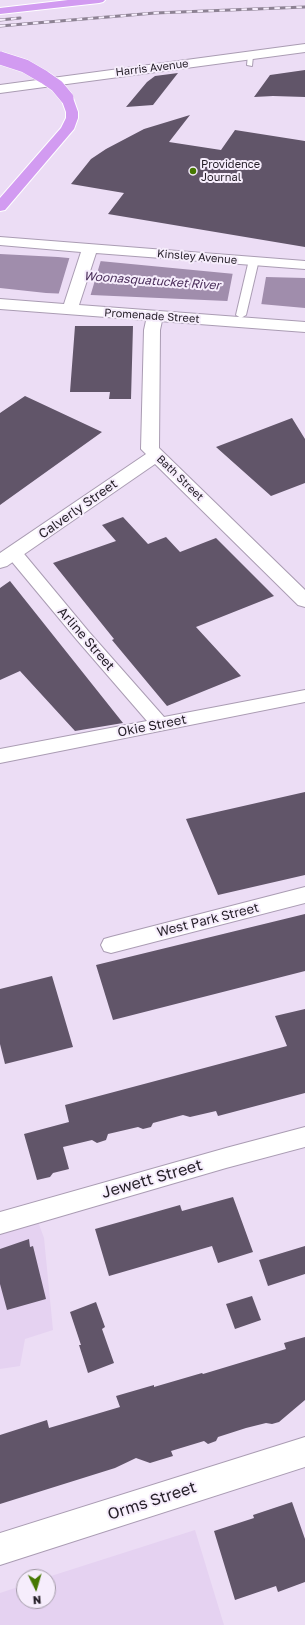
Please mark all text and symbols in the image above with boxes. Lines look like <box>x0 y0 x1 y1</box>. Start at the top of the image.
street label: Harris Avenue <box>115 57 189 79</box>
place label: Providence Journal <box>201 158 260 184</box>
marker: Providence Journal <box>188 166 198 176</box>
street label: Kinsley Avenue <box>156 247 238 267</box>
water label: Woonasquatucket River <box>83 269 221 293</box>
street label: Promenade Street <box>104 306 200 326</box>
street label: Bath Street <box>154 452 206 504</box>
street label: Calverly Street <box>36 476 120 542</box>
street label: Arline Street <box>54 604 118 674</box>
street label: Okie Street <box>116 712 188 740</box>
street label: West Park Street <box>155 900 261 940</box>
street label: Jewett Street <box>99 1155 205 1203</box>
street label: Orms Street <box>105 1478 199 1524</box>
north arrow <box>16 1569 56 1609</box>
text: N <box>32 1594 42 1607</box>

